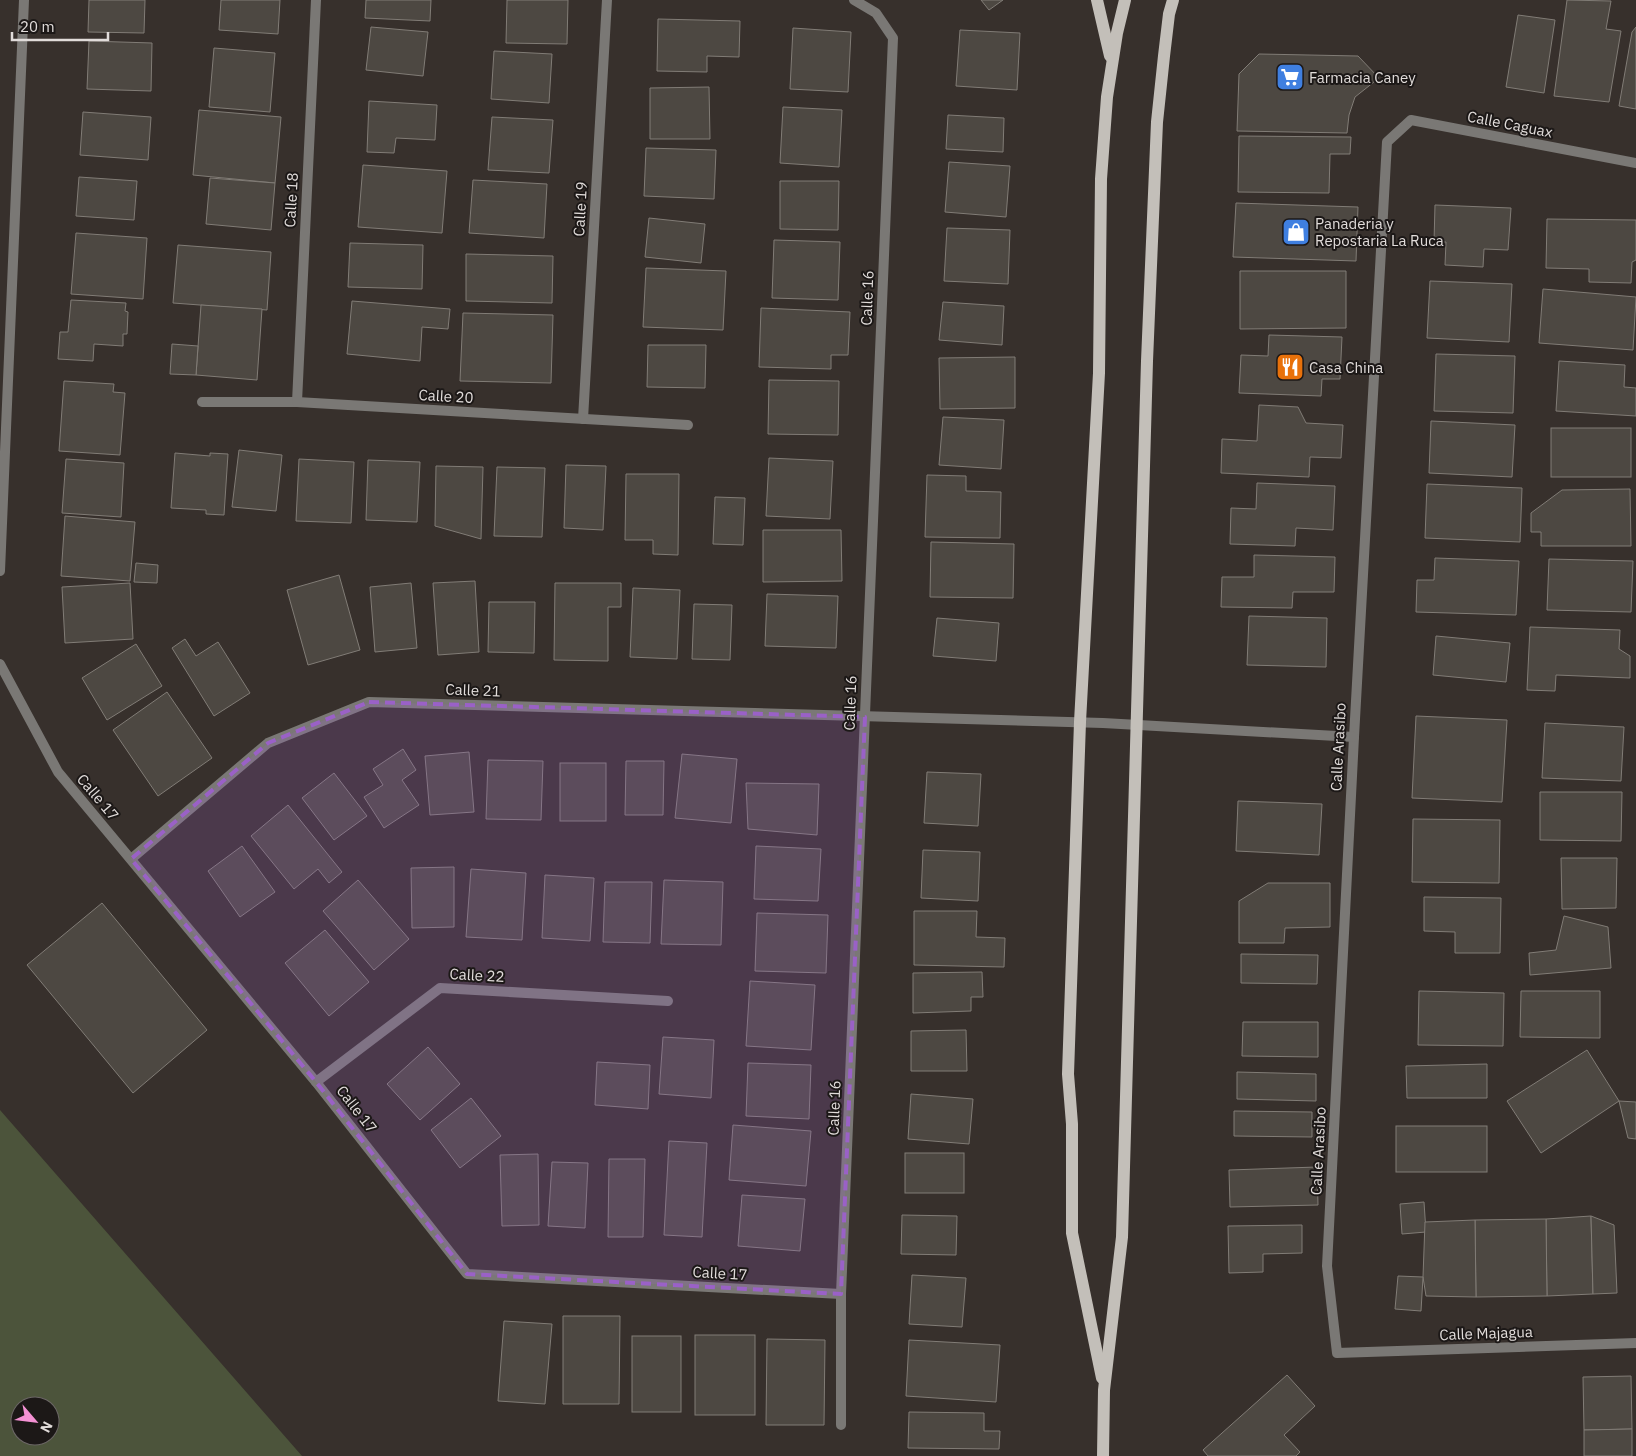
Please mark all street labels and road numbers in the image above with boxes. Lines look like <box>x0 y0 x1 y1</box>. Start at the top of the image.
street label: Calle Caguax <box>1466 106 1555 142</box>
street label: Calle 18 <box>280 172 302 228</box>
street label: Calle 19 <box>569 181 591 237</box>
street label: Calle 16 <box>857 270 877 326</box>
street label: Calle 20 <box>418 385 474 407</box>
street label: Calle 16 <box>840 675 860 731</box>
street label: Calle 21 <box>445 680 501 700</box>
street label: Calle Arasibo <box>1326 702 1350 792</box>
street label: Calle 17 <box>73 770 123 824</box>
street label: Calle 22 <box>449 964 505 986</box>
street label: Calle 16 <box>824 1080 844 1136</box>
street label: Calle 17 <box>333 1081 381 1137</box>
street label: Calle Arasibo <box>1306 1106 1330 1196</box>
street label: Calle 17 <box>692 1262 748 1284</box>
street label: Calle Majagua <box>1439 1322 1533 1344</box>

